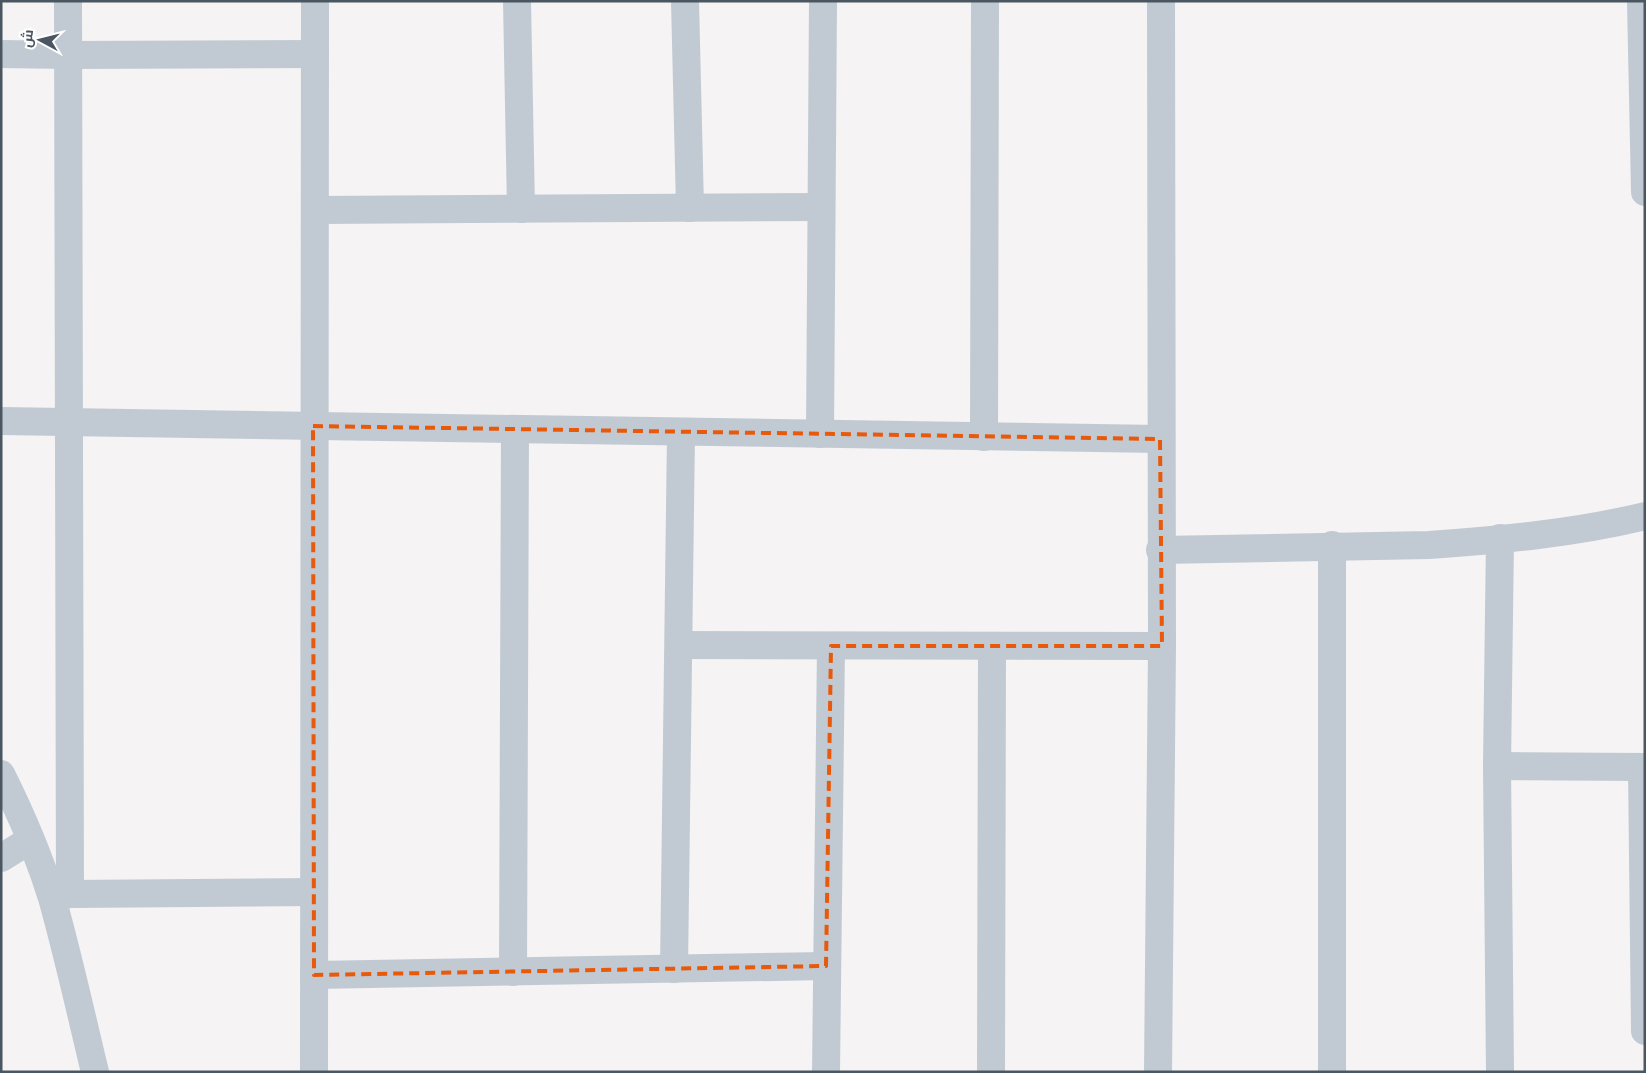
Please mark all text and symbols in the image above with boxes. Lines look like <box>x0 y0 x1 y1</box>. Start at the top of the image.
north arrow <box>15 15 65 65</box>
text: ش <box>16 28 37 48</box>

